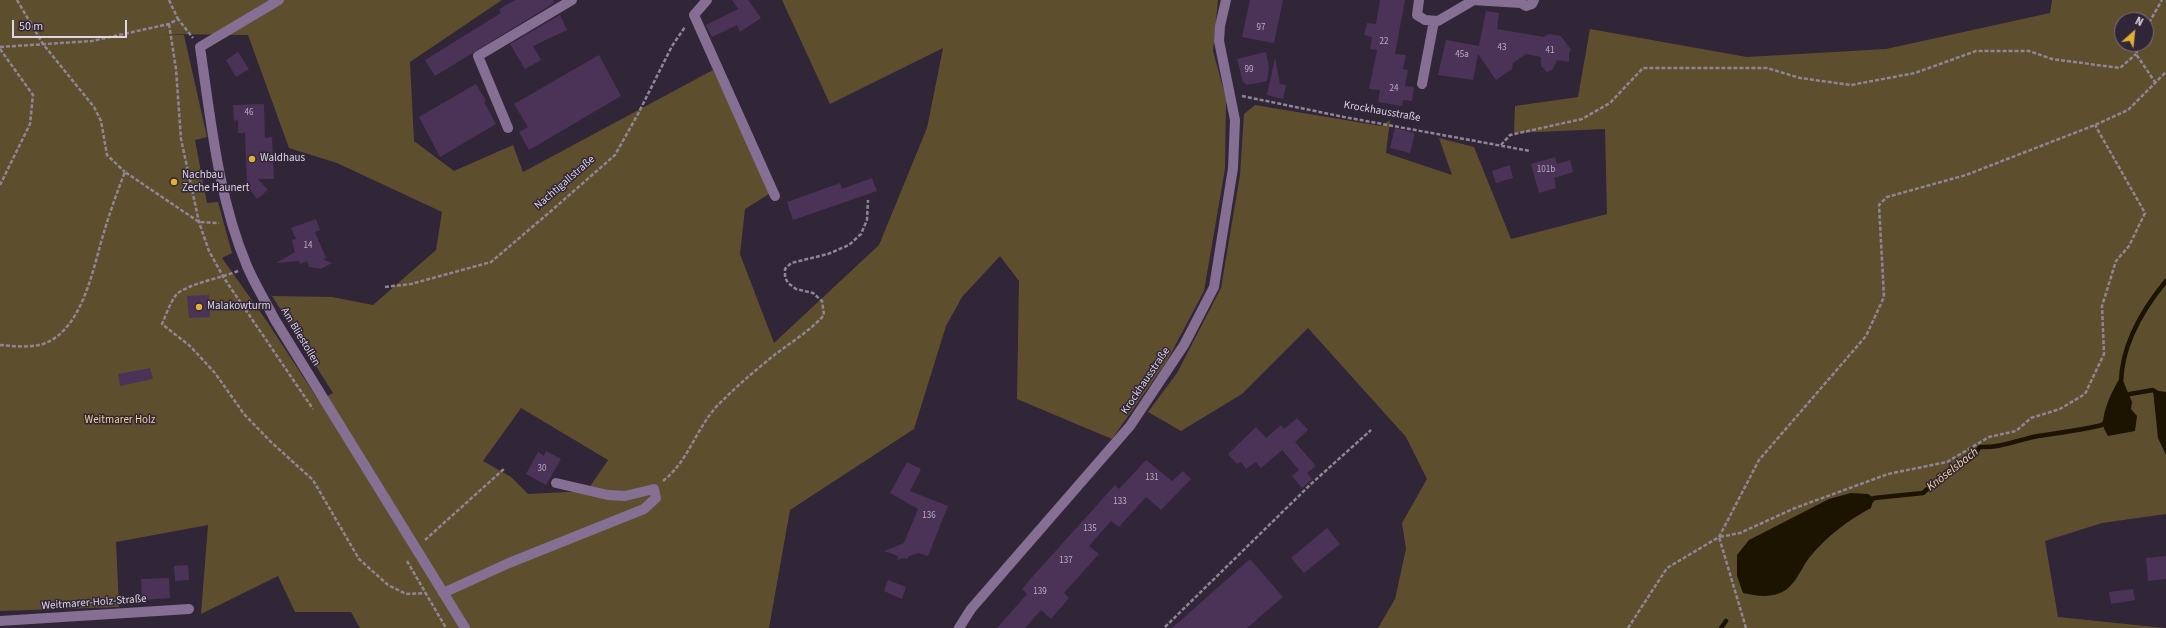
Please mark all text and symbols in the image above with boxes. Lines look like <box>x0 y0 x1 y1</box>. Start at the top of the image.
scale bar <box>14 12 129 38</box>
north arrow <box>2114 12 2154 52</box>
text: N <box>2133 13 2146 30</box>
text: 50 m <box>19 18 43 35</box>
house number: 97 <box>1257 23 1265 33</box>
house number: 22 <box>1380 37 1388 47</box>
house number: 43 <box>1498 43 1506 53</box>
house number: 41 <box>1546 46 1554 56</box>
house number: 45a <box>1455 50 1469 60</box>
house number: 99 <box>1245 65 1253 75</box>
house number: 24 <box>1390 84 1398 94</box>
street label: Krockhausstraße <box>1343 99 1421 125</box>
house number: 46 <box>245 108 253 118</box>
place label: Waldhaus <box>260 152 305 166</box>
street label: Nachtigallstraße <box>532 153 598 213</box>
marker: Waldhaus <box>247 154 257 164</box>
house number: 101b <box>1537 165 1555 175</box>
place label: Nachbau Zeche Haunert <box>182 169 250 195</box>
marker: Nachbau Zeche Haunert <box>169 177 179 187</box>
house number: 14 <box>304 241 312 251</box>
place label: Malakowturm <box>207 300 271 314</box>
marker: Malakowturm <box>194 302 204 312</box>
street label: Am Bliestollen <box>277 305 323 369</box>
street label: Krockhausstraße <box>1119 345 1173 417</box>
park label: Weitmarer Holz <box>85 414 155 428</box>
water label: Knöselsbach <box>1924 445 1982 495</box>
house number: 30 <box>538 464 546 474</box>
house number: 131 <box>1145 473 1159 483</box>
house number: 133 <box>1113 497 1127 507</box>
house number: 136 <box>922 511 936 521</box>
house number: 135 <box>1083 524 1097 534</box>
house number: 137 <box>1059 556 1073 566</box>
house number: 139 <box>1033 587 1047 597</box>
street label: Weitmarer-Holz-Straße <box>41 593 147 613</box>

